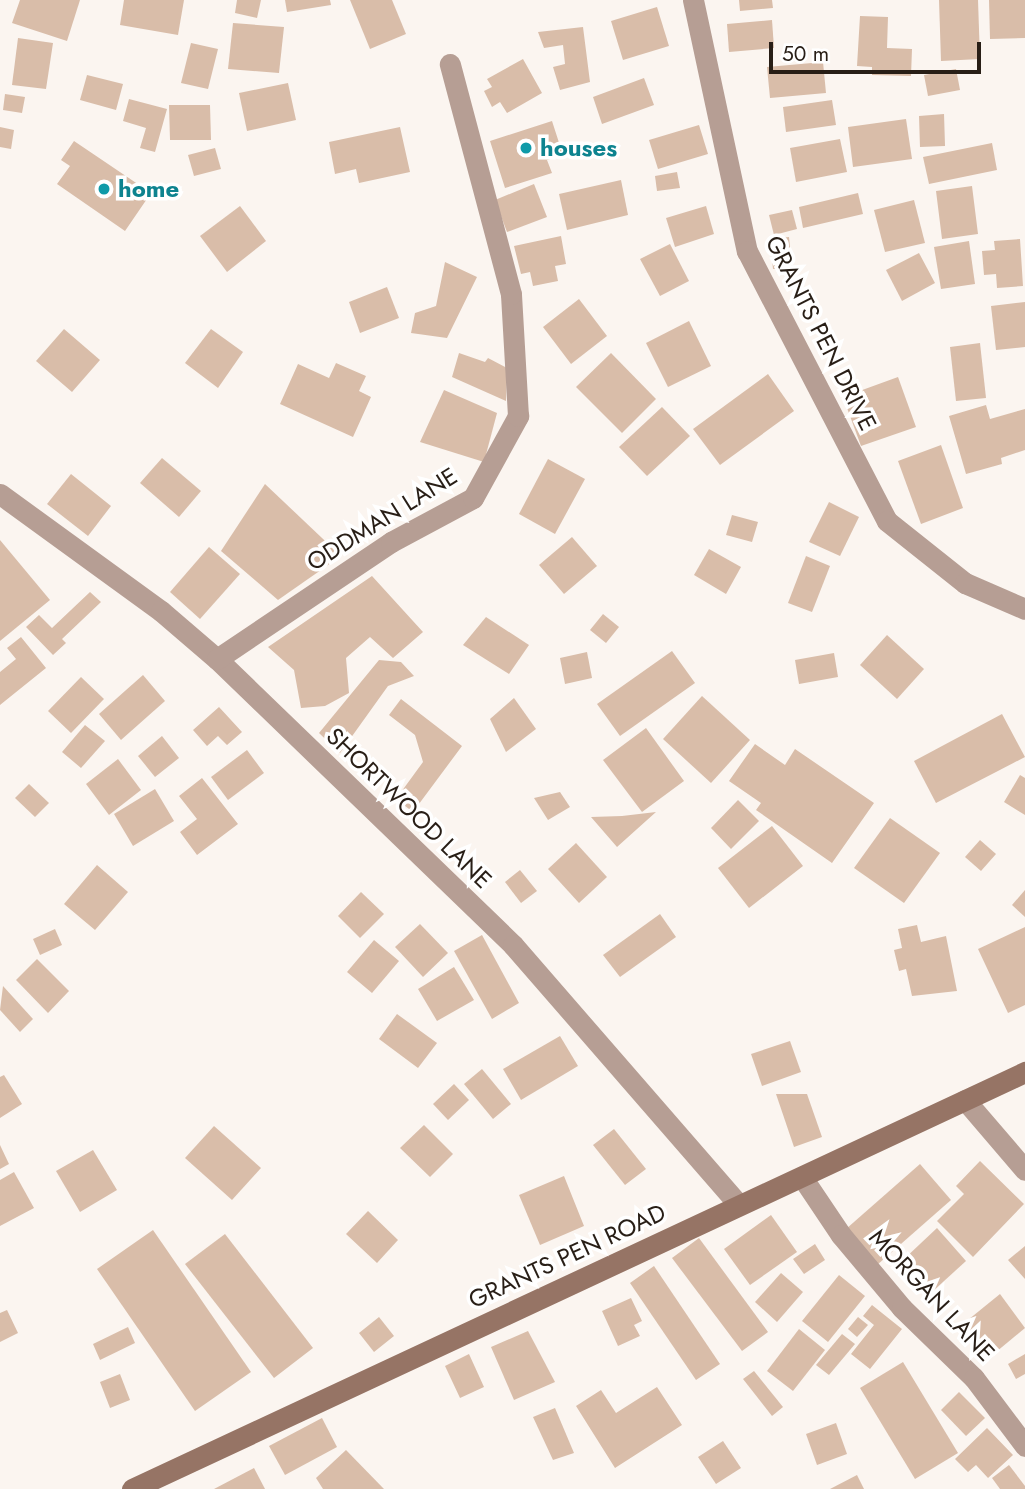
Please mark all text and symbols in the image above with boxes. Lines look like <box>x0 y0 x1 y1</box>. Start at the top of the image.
scale bar <box>773 28 985 72</box>
text: 50 m <box>782 39 829 69</box>
place label: houses <box>540 134 617 162</box>
marker: houses <box>518 140 534 156</box>
place label: home <box>118 175 179 203</box>
marker: home <box>96 181 112 197</box>
street label: GRANTS PEN DRIVE <box>759 231 883 435</box>
street label: ODDMAN LANE <box>302 461 462 577</box>
street label: SHORTWOOD LANE <box>320 722 498 894</box>
street label: GRANTS PEN ROAD <box>464 1198 670 1314</box>
street label: MORGAN LANE <box>863 1223 1001 1367</box>

